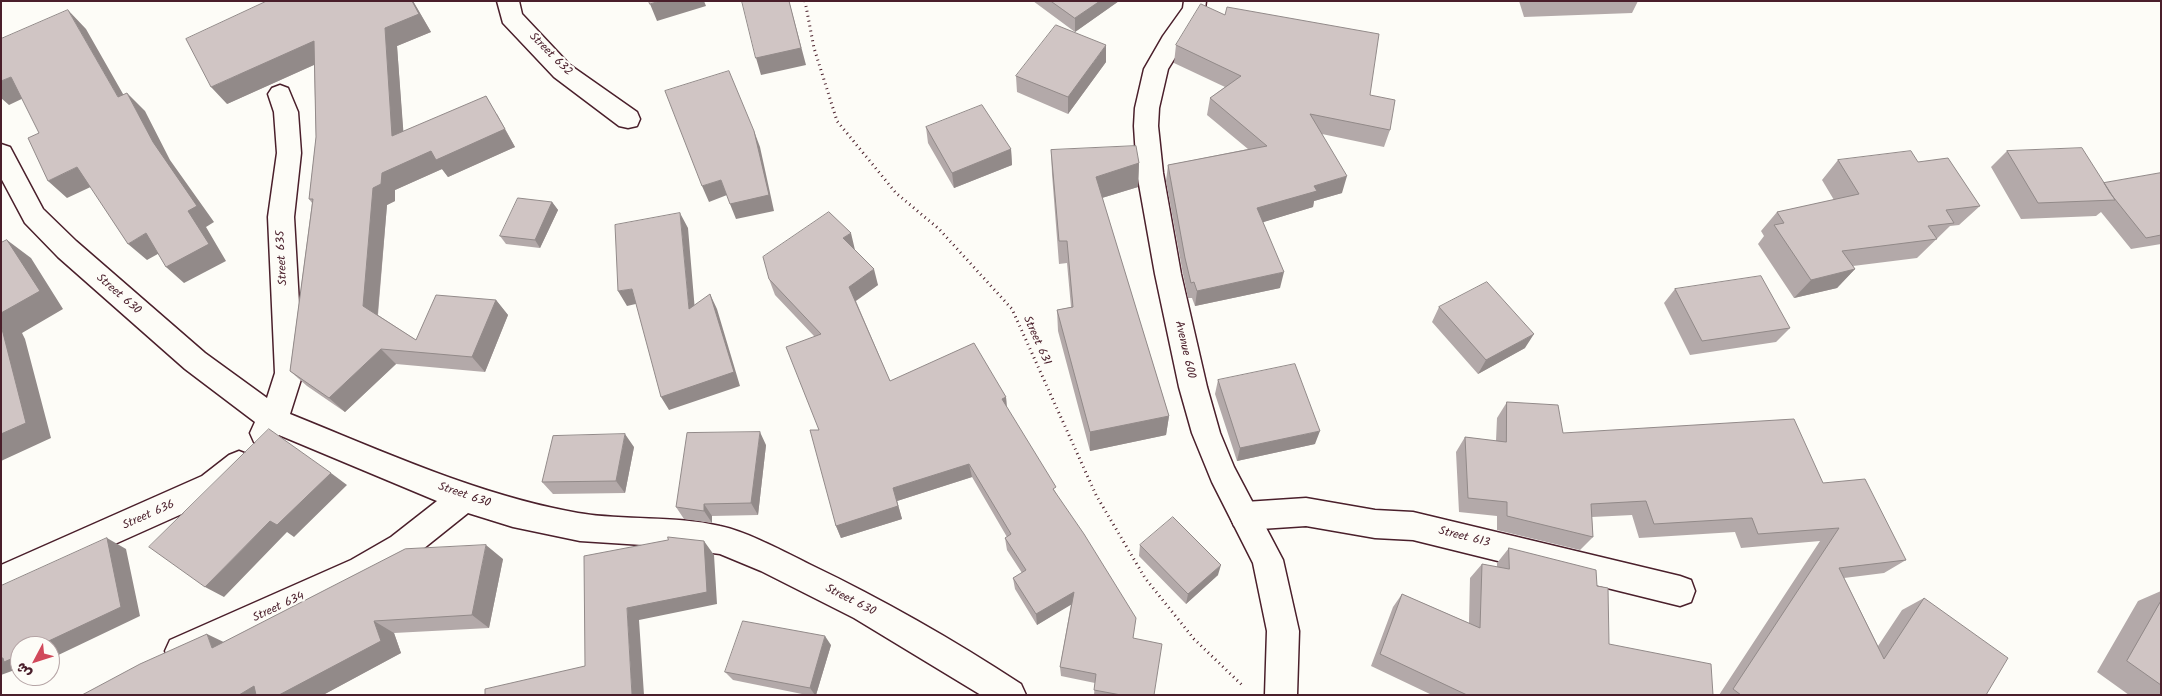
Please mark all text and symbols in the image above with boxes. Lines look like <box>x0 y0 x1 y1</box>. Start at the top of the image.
street label: Street 632 <box>525 30 575 80</box>
street label: Street 635 <box>274 230 292 286</box>
street label: Street 630 <box>93 272 143 318</box>
street label: Street 631 <box>1019 314 1053 368</box>
street label: Avenue 600 <box>1170 320 1198 380</box>
street label: Street 630 <box>436 480 492 512</box>
street label: Street 636 <box>121 498 177 534</box>
street label: Street 613 <box>1437 525 1491 551</box>
street label: Street 630 <box>822 582 878 620</box>
street label: Street 634 <box>251 590 307 626</box>
north arrow <box>10 636 60 686</box>
text: ش <box>11 657 38 683</box>

